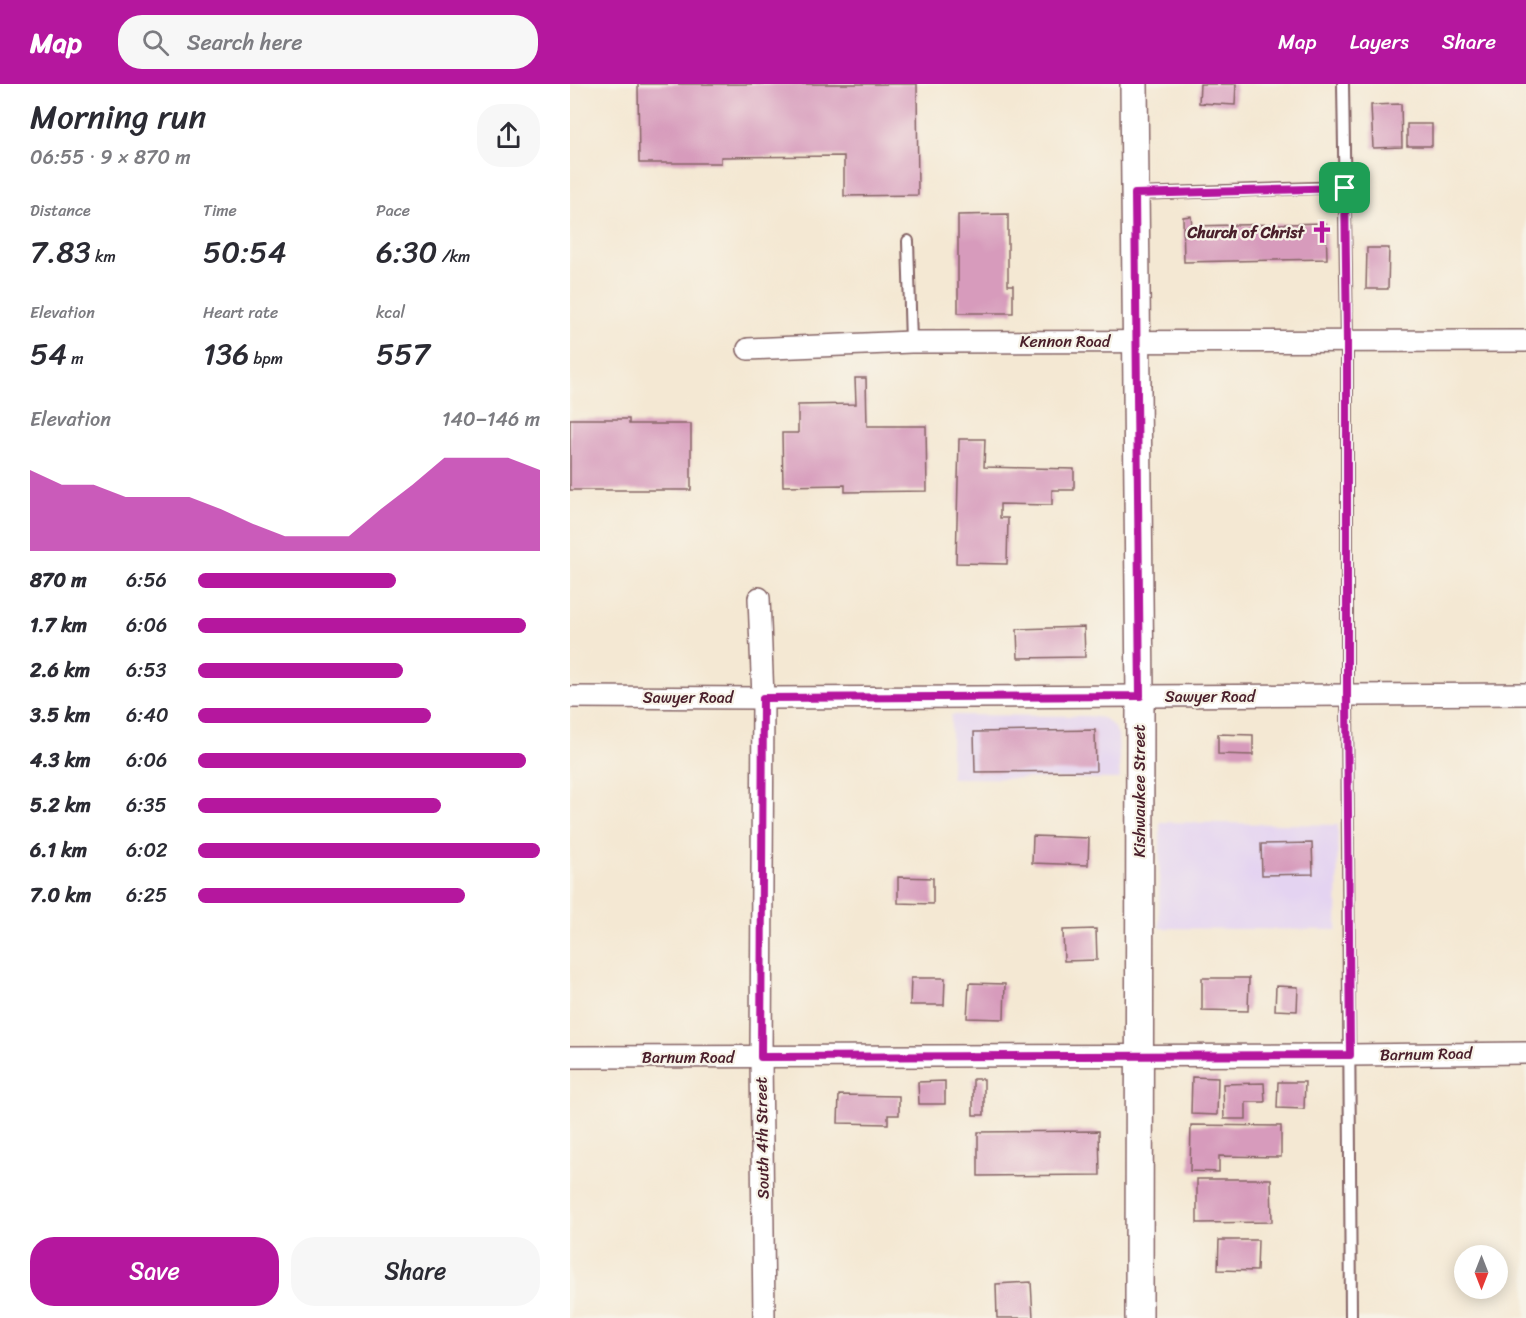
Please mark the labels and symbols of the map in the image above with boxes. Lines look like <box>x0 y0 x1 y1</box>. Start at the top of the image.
pin <box>1319 162 1370 213</box>
place label: Church of Christ <box>1187 218 1306 247</box>
church icon: Church of Christ <box>1309 219 1335 245</box>
street label: Kennon Road <box>1020 327 1112 356</box>
street label: Sawyer Road <box>1165 682 1257 711</box>
street label: Sawyer Road <box>643 683 735 712</box>
street label: Kishwaukee Street <box>1125 724 1154 858</box>
street label: Barnum Road <box>1380 1039 1474 1069</box>
street label: Barnum Road <box>642 1043 736 1072</box>
street label: South 4th Street <box>746 1077 778 1199</box>
north arrow <box>1454 1245 1508 1299</box>

